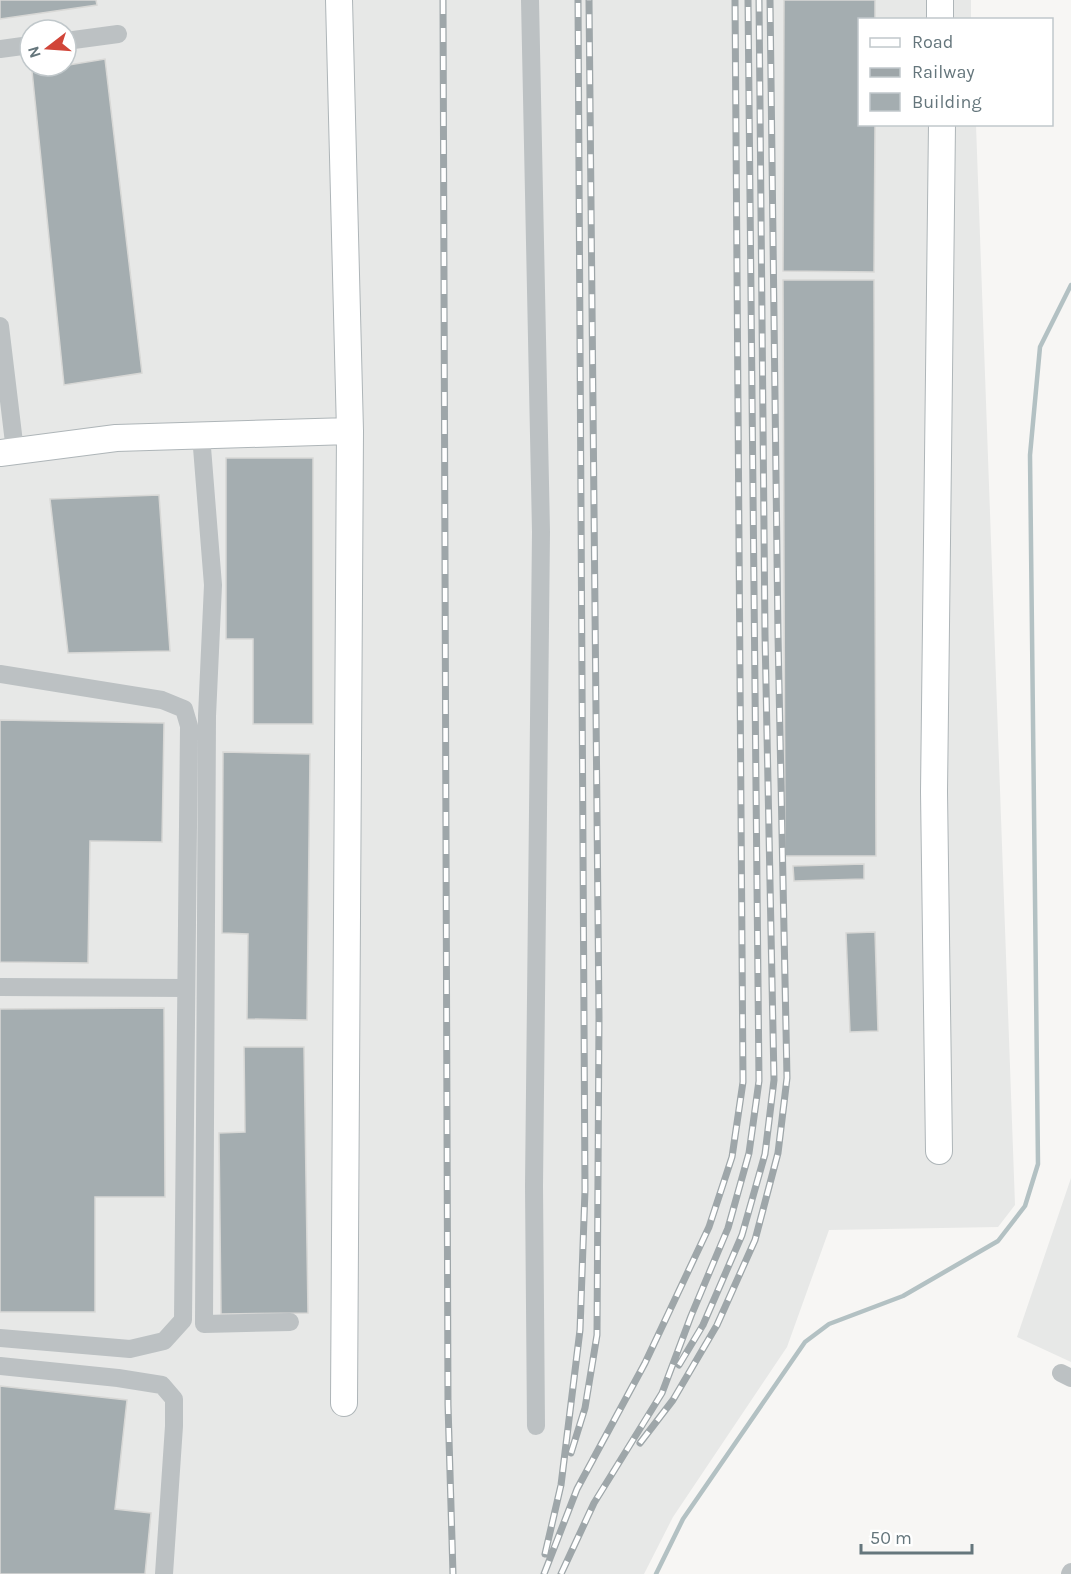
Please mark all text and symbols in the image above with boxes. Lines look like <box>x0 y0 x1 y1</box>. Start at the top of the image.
north arrow <box>18 18 78 78</box>
legend <box>858 18 1053 126</box>
text: Road <box>912 31 953 53</box>
text: N <box>23 44 45 61</box>
text: Railway <box>912 61 975 83</box>
text: Building <box>912 91 982 113</box>
scale bar <box>861 1517 972 1555</box>
text: 50 m <box>870 1527 912 1549</box>

